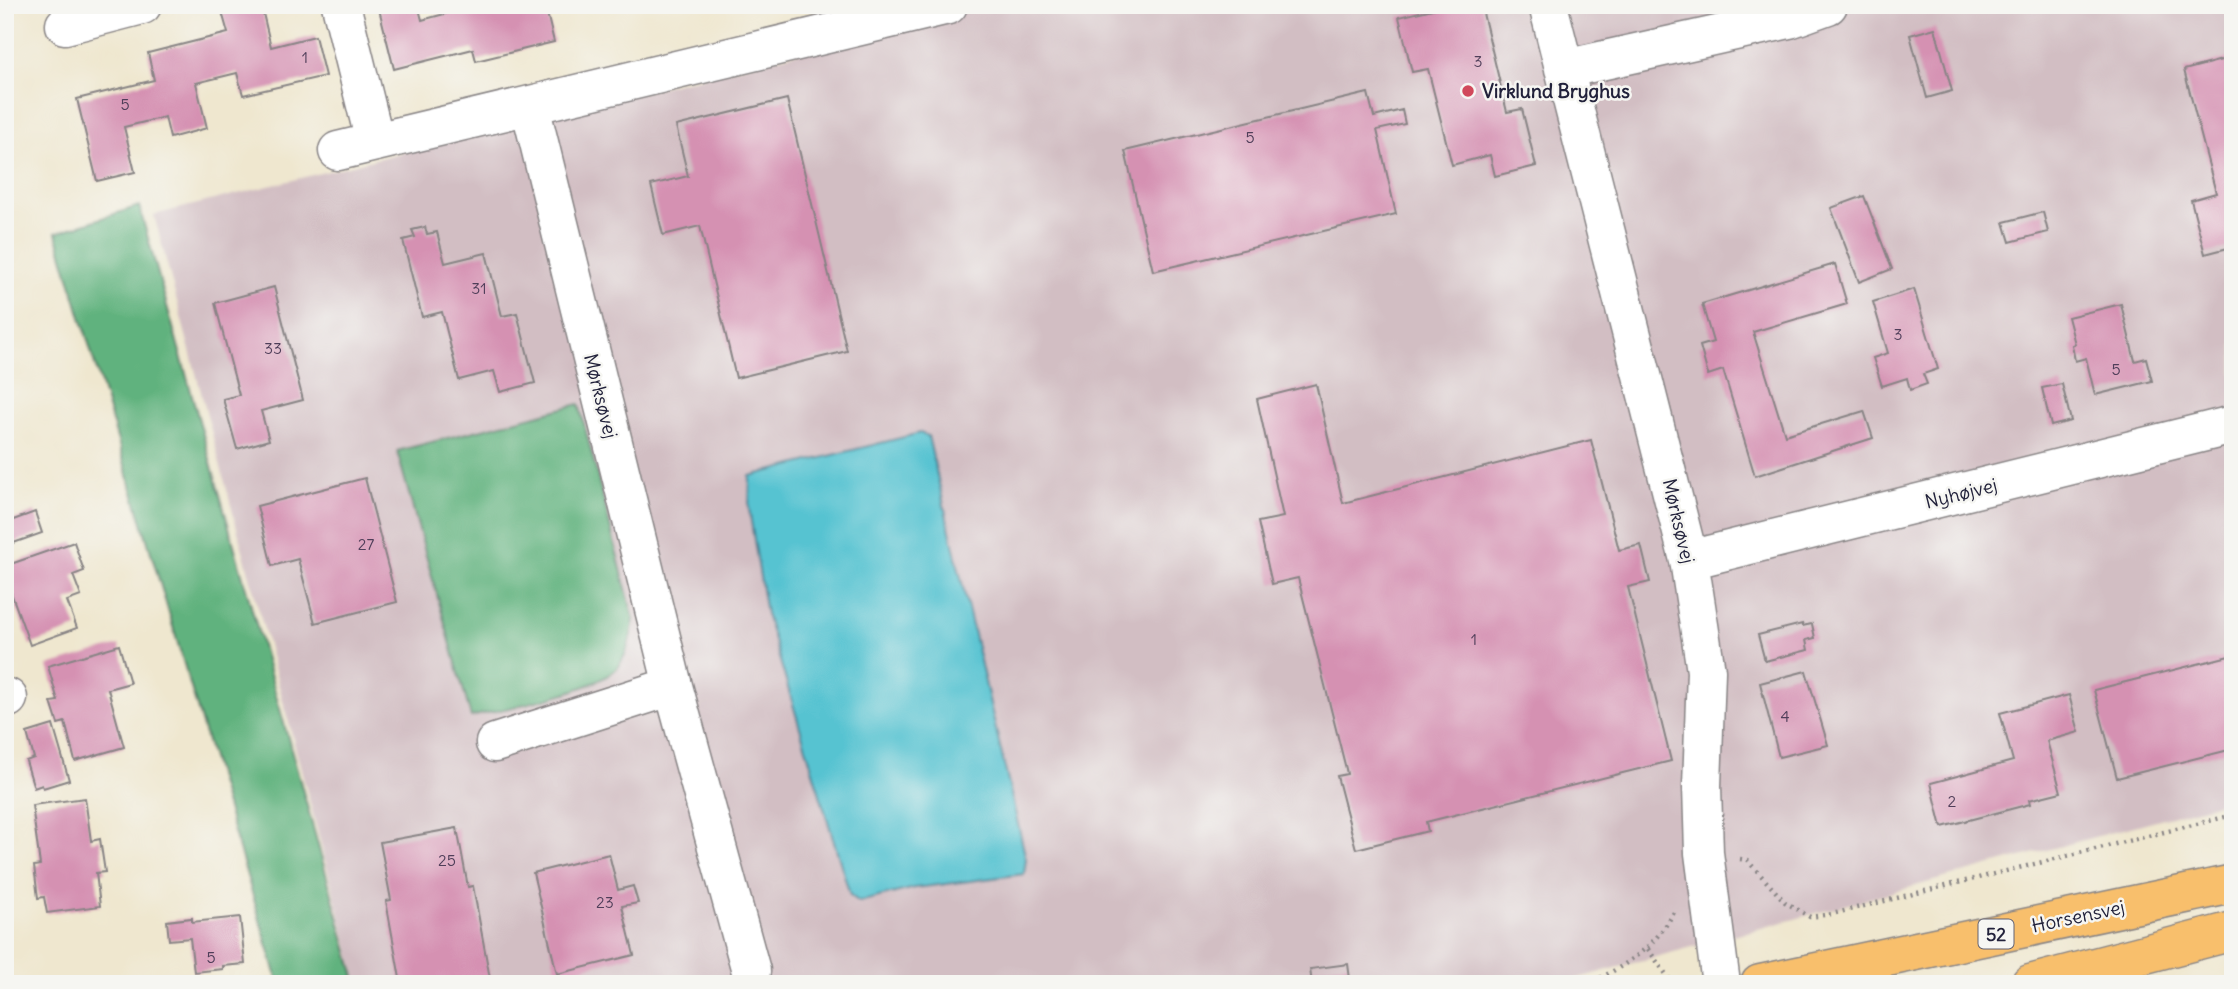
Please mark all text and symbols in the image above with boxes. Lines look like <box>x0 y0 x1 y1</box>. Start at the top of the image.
house number: 1 <box>302 47 308 67</box>
house number: 3 <box>1473 51 1483 71</box>
place label: Virklund Bryghus <box>1482 79 1630 103</box>
marker: Virklund Bryghus <box>1460 83 1476 99</box>
house number: 5 <box>120 94 130 114</box>
house number: 5 <box>1245 127 1255 147</box>
house number: 31 <box>471 278 487 298</box>
house number: 3 <box>1893 324 1903 344</box>
house number: 33 <box>264 338 282 358</box>
street label: Mørksøvej <box>579 351 623 441</box>
house number: 5 <box>2111 359 2121 379</box>
street label: Nyhøjvej <box>1923 472 1999 514</box>
street label: Mørksøvej <box>1658 476 1700 566</box>
house number: 27 <box>358 534 374 554</box>
house number: 1 <box>1471 629 1477 649</box>
house number: 4 <box>1780 706 1790 726</box>
house number: 2 <box>1948 791 1957 811</box>
house number: 25 <box>438 850 456 870</box>
house number: 23 <box>596 892 614 912</box>
street label: Horsensvej <box>2029 894 2127 938</box>
road number: 52 <box>1979 919 2014 948</box>
house number: 5 <box>206 947 216 967</box>

